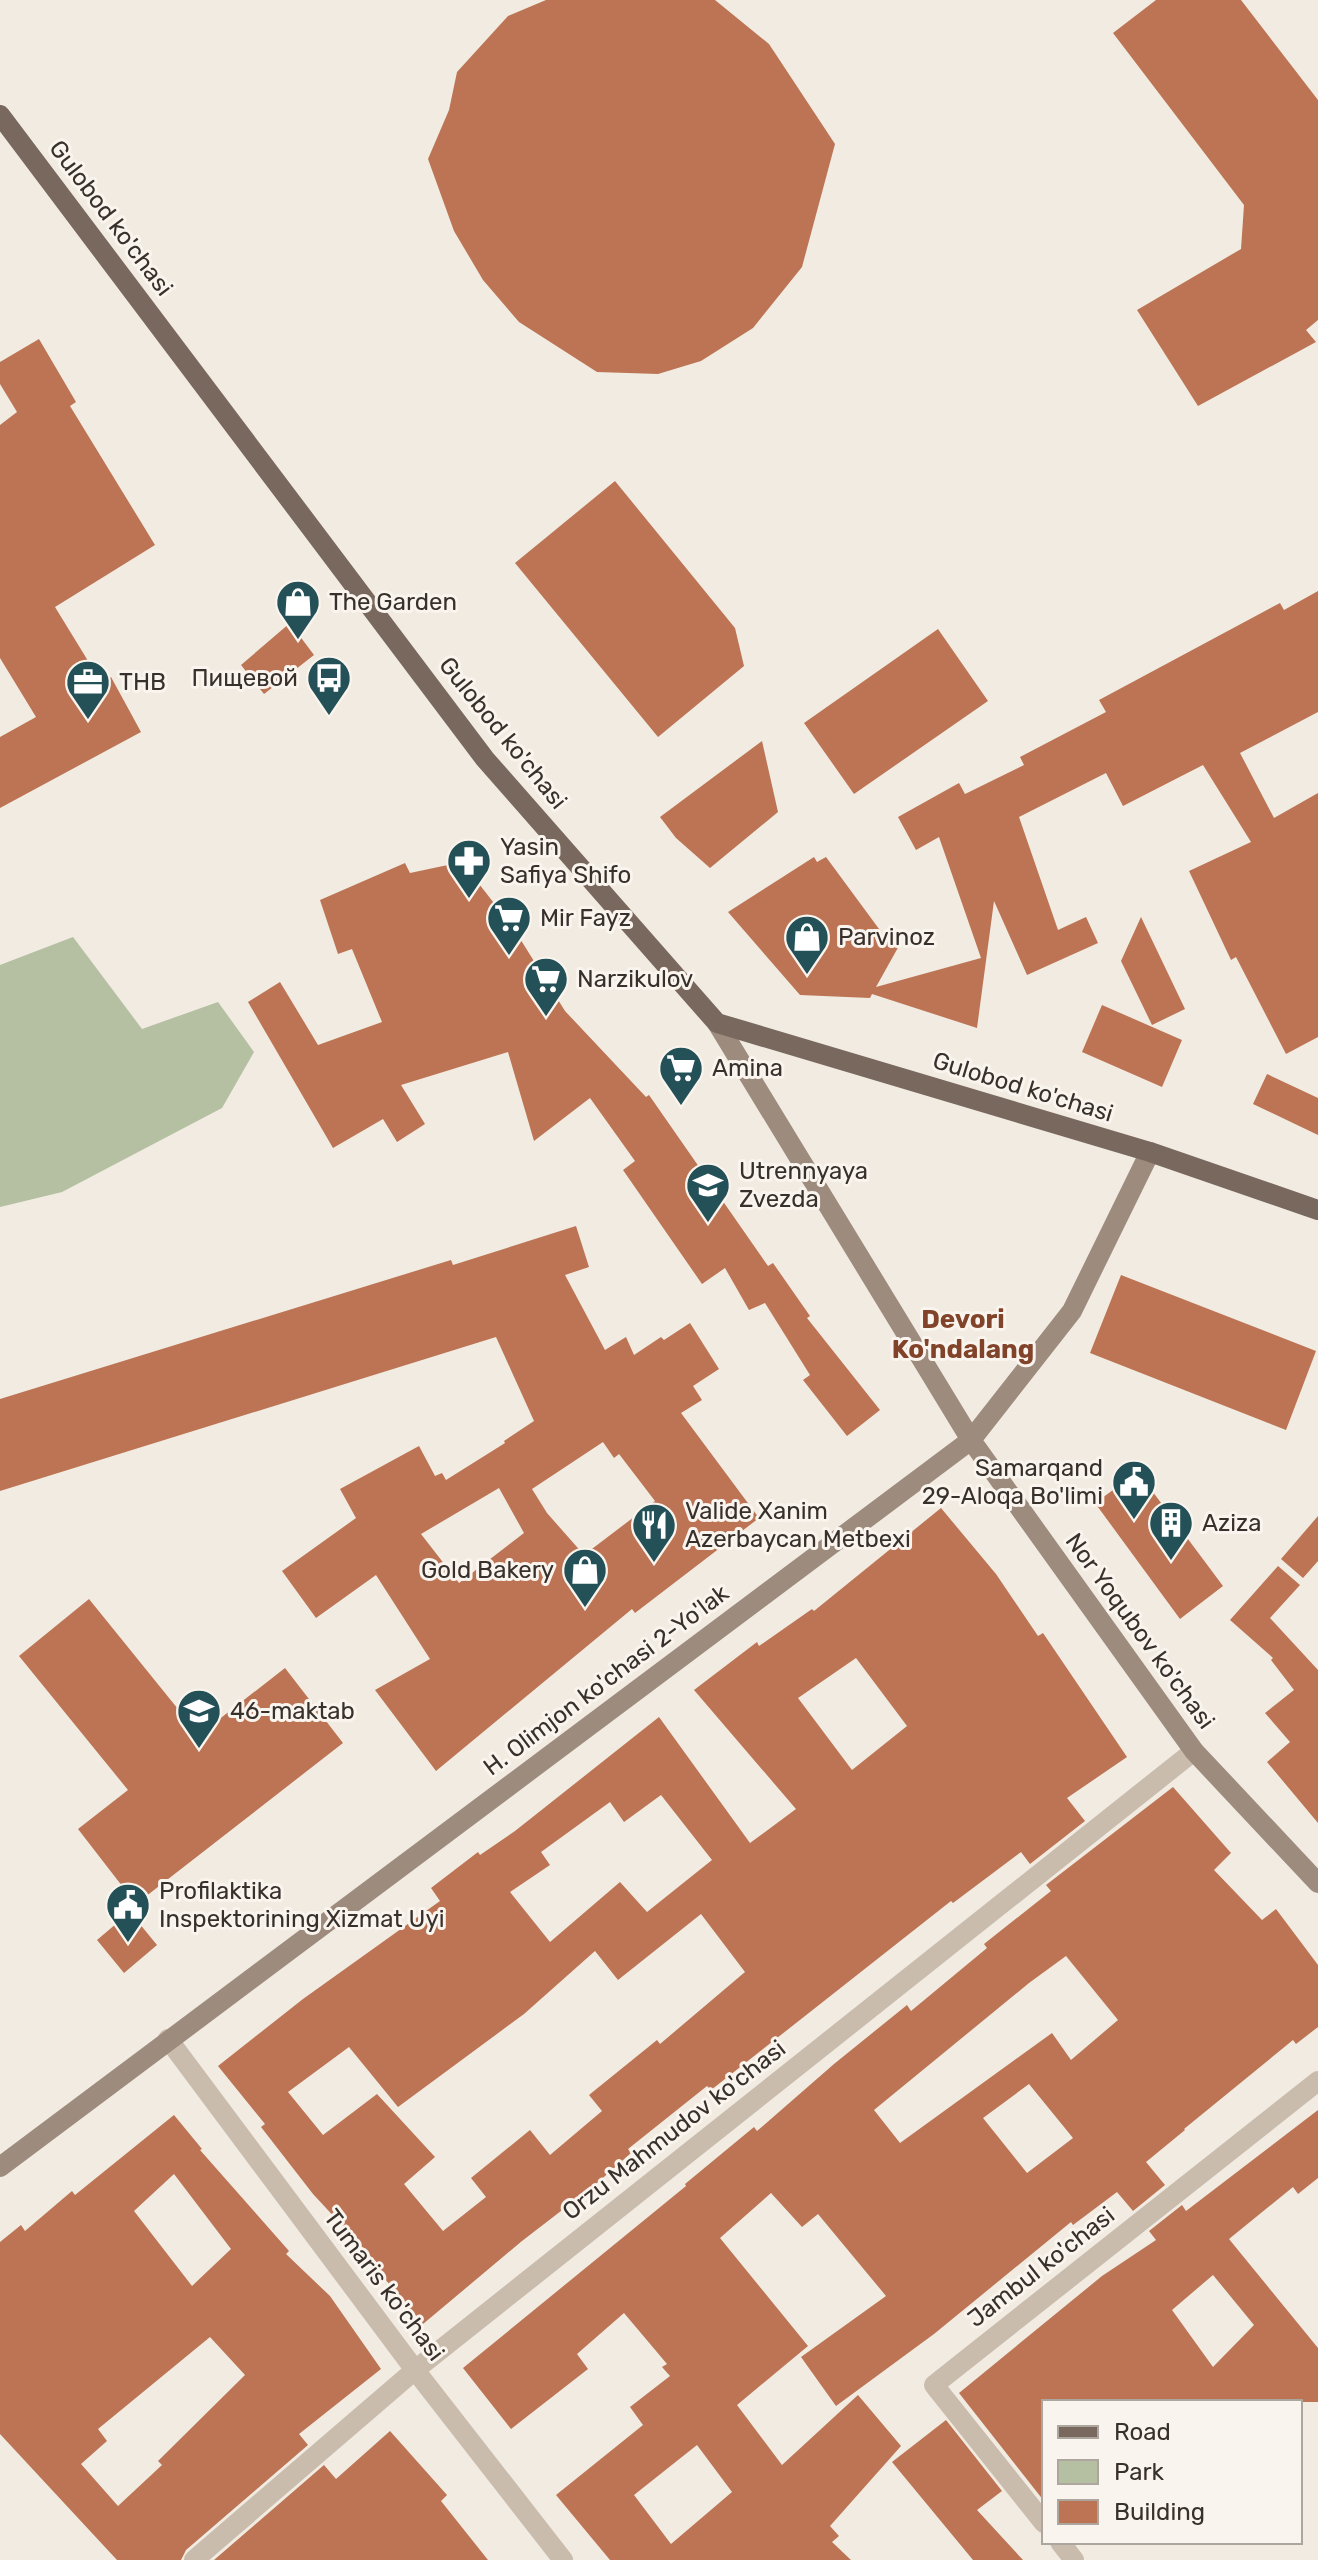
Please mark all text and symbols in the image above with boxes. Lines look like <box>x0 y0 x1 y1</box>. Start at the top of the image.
street label: Gulobod ko'chasi <box>43 135 179 301</box>
shop icon: The Garden <box>274 578 322 641</box>
place label: The Garden <box>329 588 457 616</box>
street label: Gulobod ko'chasi <box>433 651 573 815</box>
bus stop icon: Пищевой <box>305 654 353 717</box>
office icon: THB <box>64 658 112 721</box>
place label: Пищевой <box>191 664 298 692</box>
place label: THB <box>119 668 166 696</box>
place label: Yasin Safiya Shifo <box>500 833 631 889</box>
pharmacy icon: Yasin Safiya Shifo <box>445 837 493 900</box>
supermarket icon: Mir Fayz <box>485 894 533 957</box>
place label: Mir Fayz <box>540 904 631 932</box>
shop icon: Parvinoz <box>783 913 831 976</box>
place label: Parvinoz <box>838 923 935 951</box>
supermarket icon: Narzikulov <box>522 955 570 1018</box>
place label: Narzikulov <box>577 965 693 993</box>
supermarket icon: Amina <box>657 1044 705 1107</box>
street label: Gulobod ko'chasi <box>929 1046 1117 1128</box>
place label: Amina <box>712 1054 783 1082</box>
place label: Utrennyaya Zvezda <box>739 1157 868 1213</box>
school or university icon: Utrennyaya Zvezda <box>684 1161 732 1224</box>
district label: Devori Ko'ndalang <box>892 1304 1034 1365</box>
place label: Samarqand 29-Aloqa Bo'limi <box>922 1454 1103 1510</box>
public building icon: Samarqand 29-Aloqa Bo'limi <box>1110 1458 1158 1521</box>
place label: Valide Xanim Azerbaycan Metbexi <box>685 1497 911 1553</box>
building icon: Aziza <box>1147 1499 1195 1562</box>
restaurant icon: Valide Xanim Azerbaycan Metbexi <box>630 1501 678 1564</box>
place label: Aziza <box>1202 1509 1262 1537</box>
street label: Nor Yoqubov ko'chasi <box>1060 1528 1220 1734</box>
shop icon: Gold Bakery <box>561 1546 609 1609</box>
place label: Gold Bakery <box>421 1556 554 1584</box>
street label: H. Olimjon ko'chasi 2-Yo'lak <box>478 1578 735 1781</box>
school or university icon: 46-maktab <box>175 1687 223 1750</box>
place label: 46-maktab <box>230 1697 355 1725</box>
place label: Profilaktika Inspektorining Xizmat Uyi <box>159 1877 444 1933</box>
public building icon: Profilaktika Inspektorining Xizmat Uyi <box>104 1881 152 1944</box>
street label: Orzu Mahmudov ko'chasi <box>557 2034 791 2226</box>
street label: Jambul ko'chasi <box>962 2201 1120 2333</box>
street label: Tumaris ko'chasi <box>318 2204 450 2366</box>
legend <box>1042 2400 1302 2544</box>
text: Road <box>1114 2418 1171 2446</box>
text: Park <box>1114 2458 1165 2486</box>
text: Building <box>1114 2498 1205 2526</box>

